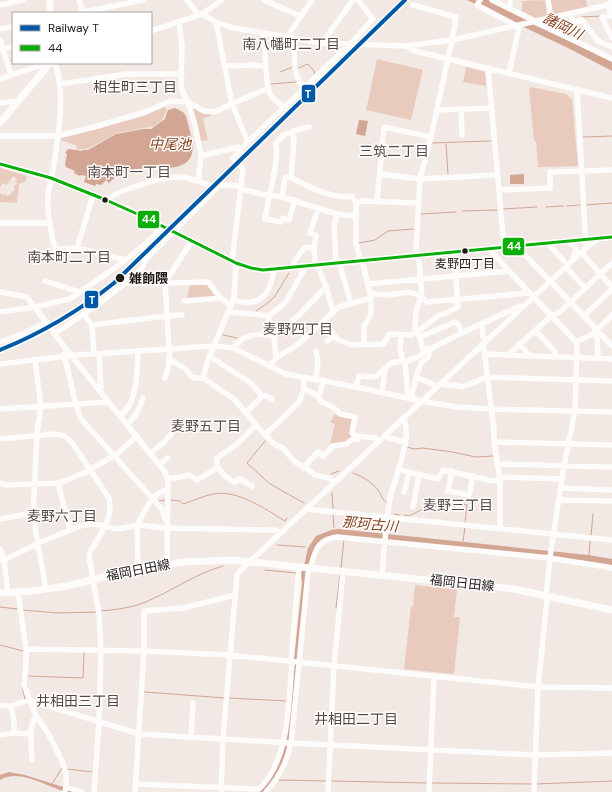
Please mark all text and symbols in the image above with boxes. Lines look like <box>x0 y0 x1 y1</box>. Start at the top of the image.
water label: 諸岡川 <box>540 9 588 44</box>
legend <box>12 12 152 64</box>
text: Railway T <box>48 20 99 36</box>
district label: 南八幡町二丁目 <box>242 35 340 53</box>
text: 44 <box>48 40 63 56</box>
district label: 相生町三丁目 <box>93 78 177 96</box>
line badge: T <box>301 84 316 103</box>
text: T <box>305 87 312 101</box>
water label: 中尾池 <box>149 135 193 153</box>
district label: 三筑二丁目 <box>359 142 429 160</box>
district label: 南本町一丁目 <box>87 163 171 181</box>
unlabelled marker <box>100 195 110 205</box>
line badge: 44 <box>137 210 160 229</box>
text: 44 <box>142 212 156 226</box>
line badge: 44 <box>502 237 525 256</box>
text: 44 <box>507 239 521 253</box>
marker: 麦野四丁目 <box>460 246 470 256</box>
district label: 南本町二丁目 <box>27 248 111 266</box>
place label: 麦野四丁目 <box>435 256 495 272</box>
place label: 雑餉隈 <box>129 270 168 287</box>
marker: 雑餉隈 <box>114 272 126 284</box>
line badge: T <box>84 290 99 309</box>
text: T <box>89 293 96 307</box>
district label: 麦野四丁目 <box>263 320 333 338</box>
district label: 麦野五丁目 <box>171 417 241 435</box>
district label: 麦野三丁目 <box>423 496 493 514</box>
district label: 麦野六丁目 <box>27 507 97 525</box>
water label: 那珂古川 <box>341 513 401 536</box>
street label: 福岡日田線 <box>104 555 172 585</box>
street label: 福岡日田線 <box>429 571 495 595</box>
district label: 井相田三丁目 <box>36 692 120 710</box>
district label: 井相田二丁目 <box>314 710 398 728</box>

